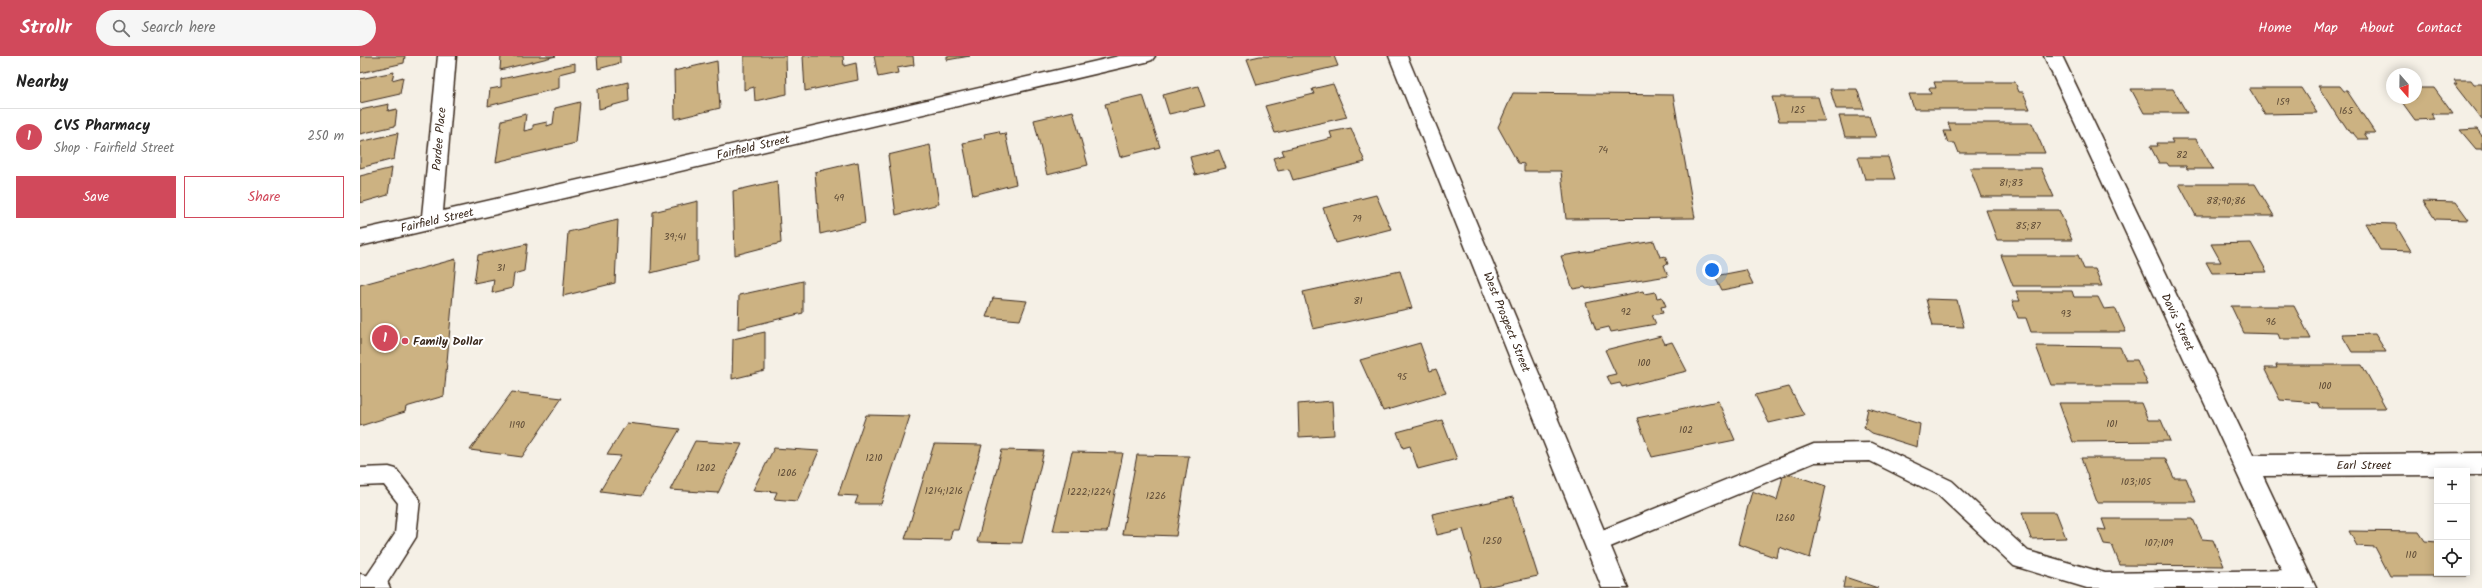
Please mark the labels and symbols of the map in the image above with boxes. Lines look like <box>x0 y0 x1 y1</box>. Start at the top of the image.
north arrow <box>2386 68 2422 104</box>
house number: 159 <box>2276 94 2290 110</box>
house number: 125 <box>1791 102 1806 118</box>
house number: 165 <box>2339 103 2354 119</box>
street label: Pardee Place <box>427 106 452 172</box>
street label: Fairfield Street <box>715 130 792 165</box>
house number: 74 <box>1598 142 1609 158</box>
house number: 82 <box>2176 147 2188 163</box>
house number: 81;83 <box>1999 175 2023 191</box>
house number: 49 <box>834 190 844 206</box>
house number: 88;90;86 <box>2206 193 2246 209</box>
street label: Fairfield Street <box>399 203 476 238</box>
house number: 79 <box>1352 211 1362 227</box>
house number: 85;87 <box>2015 218 2041 234</box>
house number: 39;41 <box>664 229 686 245</box>
house number: 31 <box>497 260 505 276</box>
your location <box>1702 260 1722 280</box>
street label: West Prospect Street <box>1478 269 1535 376</box>
street label: Davis Street <box>2156 290 2199 354</box>
house number: 81 <box>1353 293 1363 309</box>
house number: 92 <box>1621 304 1632 320</box>
house number: 93 <box>2061 306 2072 322</box>
house number: 96 <box>2266 314 2276 330</box>
pin: 1 <box>372 323 398 353</box>
place label: Family Dollar <box>413 332 484 351</box>
marker: Family Dollar <box>400 336 410 346</box>
house number: 100 <box>1637 355 1651 371</box>
house number: 95 <box>1397 369 1408 385</box>
house number: 100 <box>2318 378 2332 394</box>
house number: 101 <box>2106 416 2118 432</box>
house number: 1190 <box>509 417 525 433</box>
house number: 102 <box>1679 422 1693 438</box>
house number: 1210 <box>865 450 883 466</box>
street label: Earl Street <box>2337 456 2392 475</box>
house number: 1202 <box>696 460 716 476</box>
house number: 1206 <box>777 465 797 481</box>
house number: 103;105 <box>2121 474 2152 490</box>
house number: 1214;1216 <box>925 483 963 499</box>
house number: 1222;1224 <box>1067 484 1111 500</box>
house number: 1226 <box>1146 488 1166 504</box>
house number: 1260 <box>1775 510 1795 526</box>
house number: 1250 <box>1482 533 1502 549</box>
house number: 107;109 <box>2145 535 2174 551</box>
house number: 110 <box>2405 547 2417 563</box>

